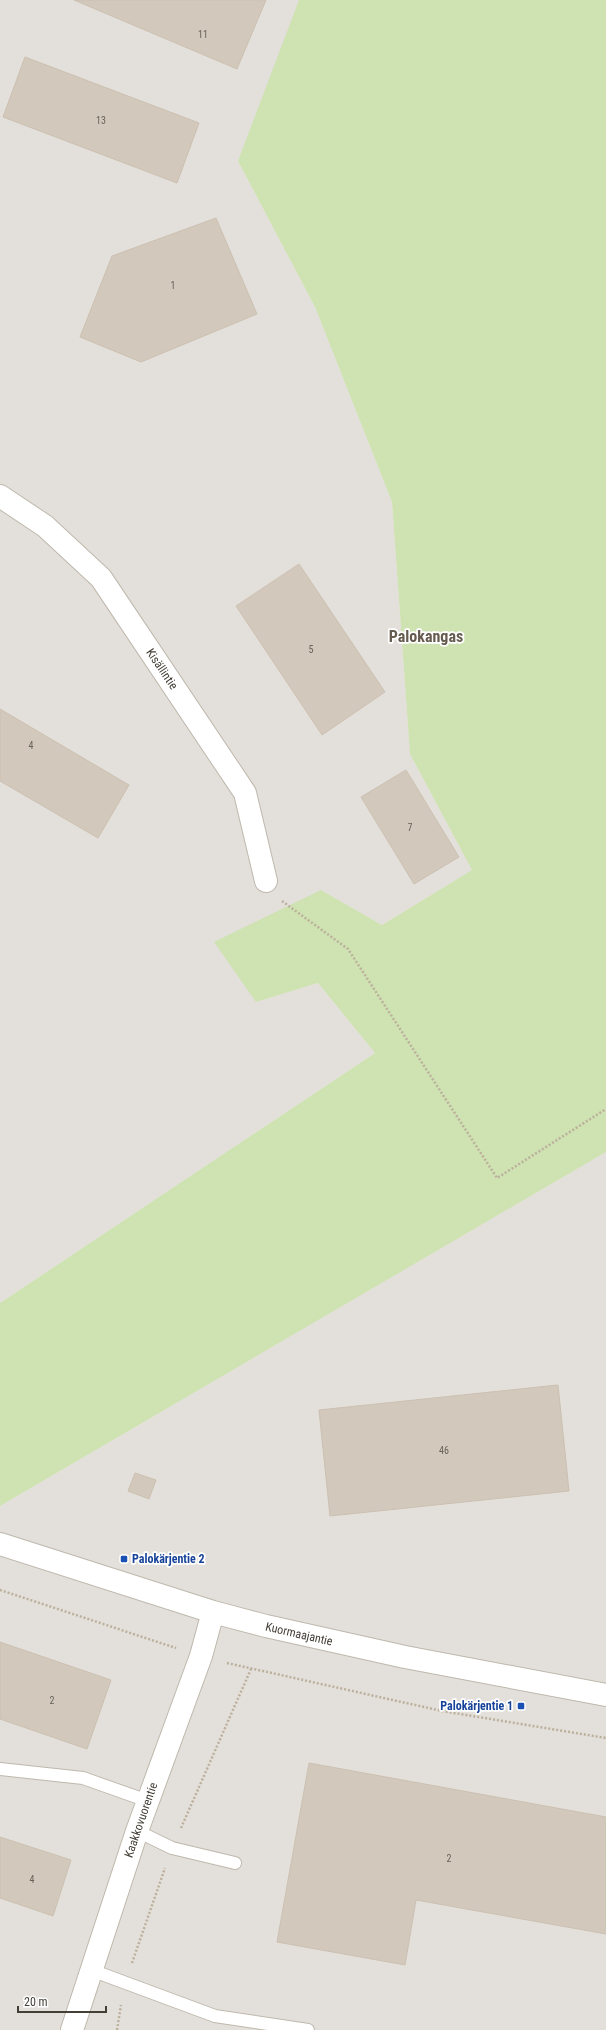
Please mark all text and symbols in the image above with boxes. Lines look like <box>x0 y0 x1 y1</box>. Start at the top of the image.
house number: 11 <box>198 29 208 40</box>
house number: 13 <box>96 115 106 126</box>
house number: 1 <box>171 280 175 291</box>
district label: Palokangas <box>389 627 463 646</box>
house number: 5 <box>309 644 314 655</box>
street label: Kisällintie <box>143 646 181 693</box>
house number: 4 <box>29 740 34 751</box>
house number: 7 <box>408 822 413 833</box>
house number: 46 <box>439 1445 449 1456</box>
place label: Palokärjentie 2 <box>132 1552 205 1566</box>
marker: Palokärjentie 2 <box>119 1554 129 1564</box>
street label: Kuormaajantie <box>264 1619 334 1649</box>
house number: 2 <box>50 1695 55 1706</box>
place label: Palokärjentie 1 <box>440 1699 513 1713</box>
marker: Palokärjentie 1 <box>516 1701 526 1711</box>
street label: Kaakkovuorentie <box>122 1780 161 1859</box>
house number: 2 <box>447 1853 452 1864</box>
house number: 4 <box>30 1874 35 1885</box>
scale bar <box>18 1988 106 2014</box>
text: 20 m <box>24 1995 48 2009</box>

